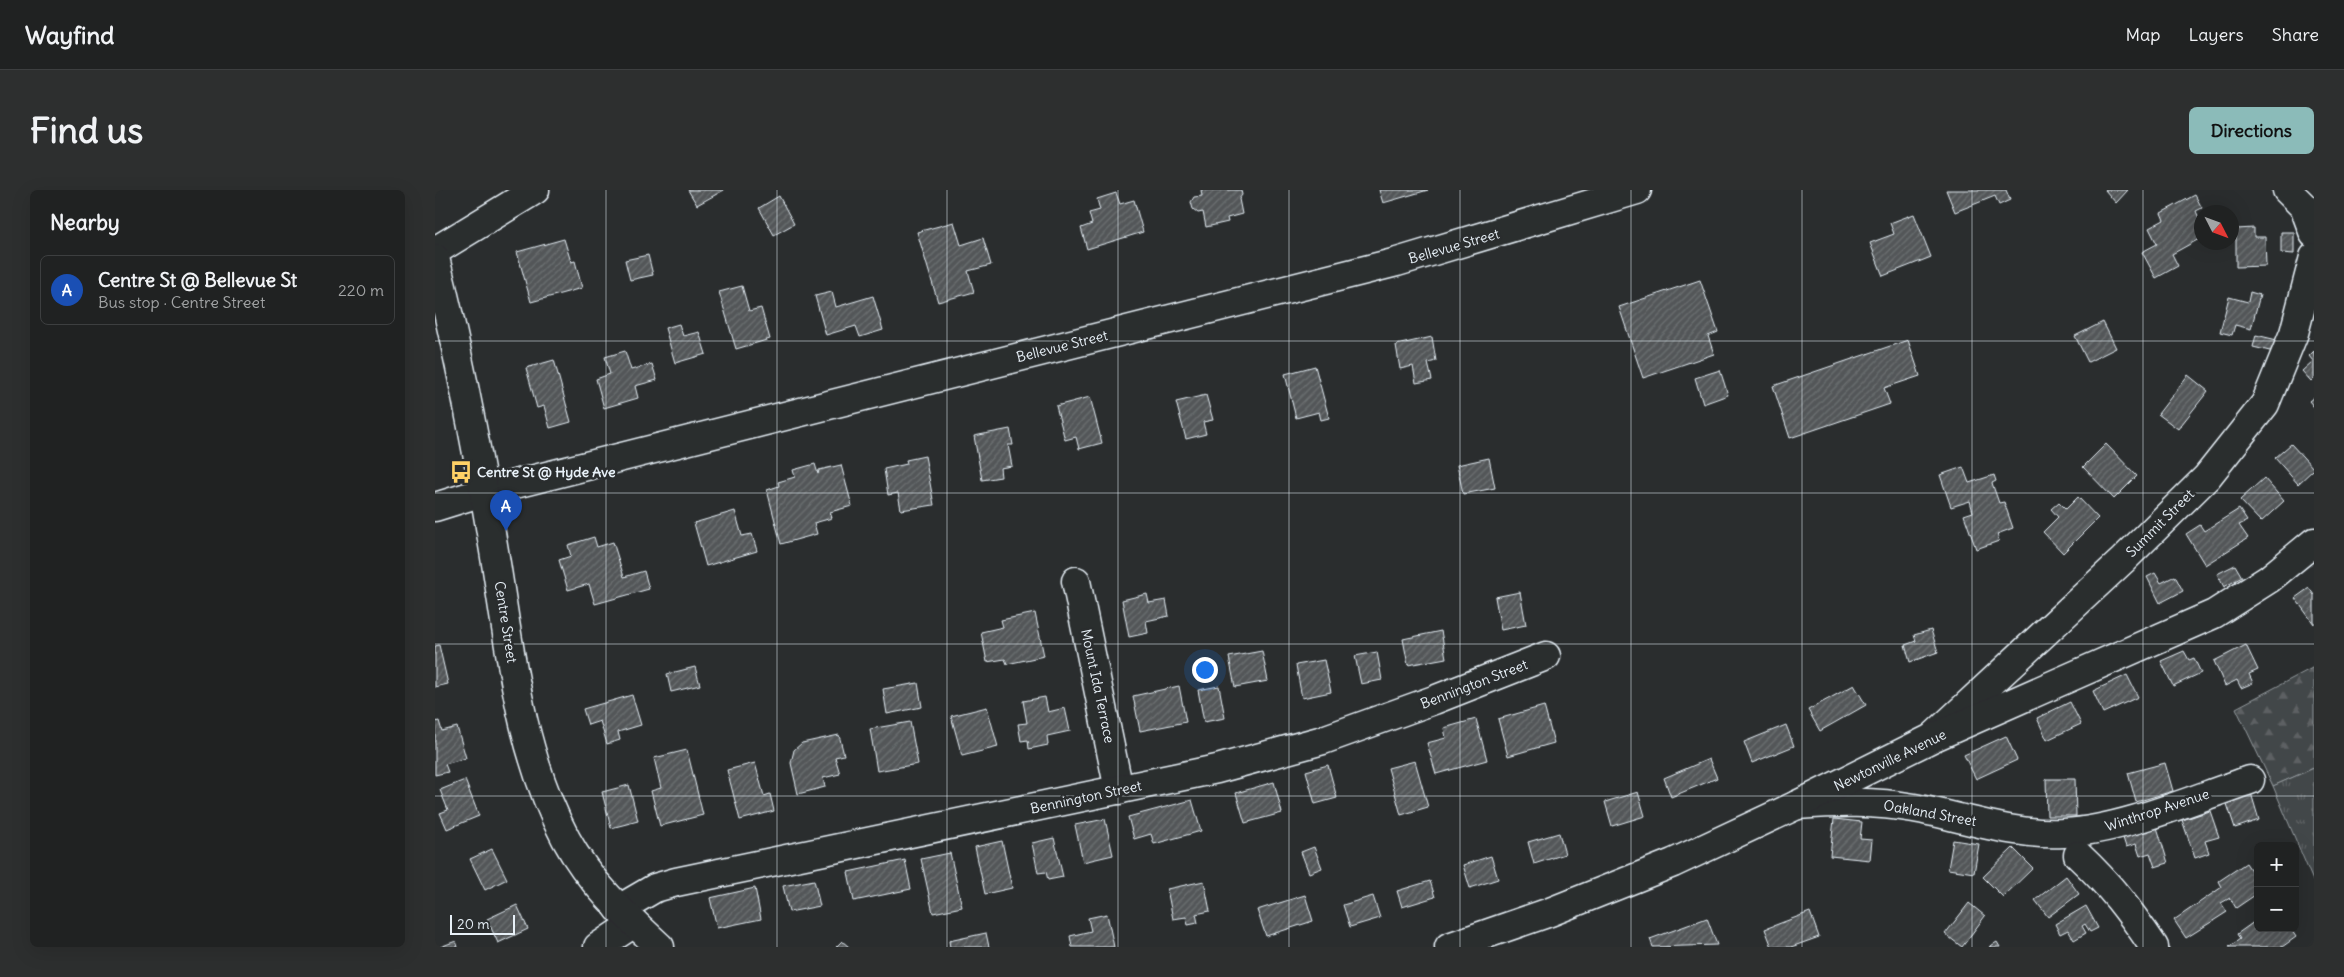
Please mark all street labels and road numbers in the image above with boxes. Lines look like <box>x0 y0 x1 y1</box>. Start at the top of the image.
street label: Bellevue Street <box>1406 224 1502 268</box>
street label: Bellevue Street <box>1014 326 1110 366</box>
street label: Summit Street <box>2122 485 2198 561</box>
street label: Centre Street <box>491 580 521 664</box>
street label: Mount Ida Terrace <box>1077 627 1119 745</box>
street label: Bennington Street <box>1418 655 1530 713</box>
street label: Newtonville Avenue <box>1831 725 1949 795</box>
street label: Bennington Street <box>1029 776 1144 818</box>
street label: Winthrop Avenue <box>2103 785 2211 835</box>
street label: Oakland Street <box>1882 796 1978 830</box>

